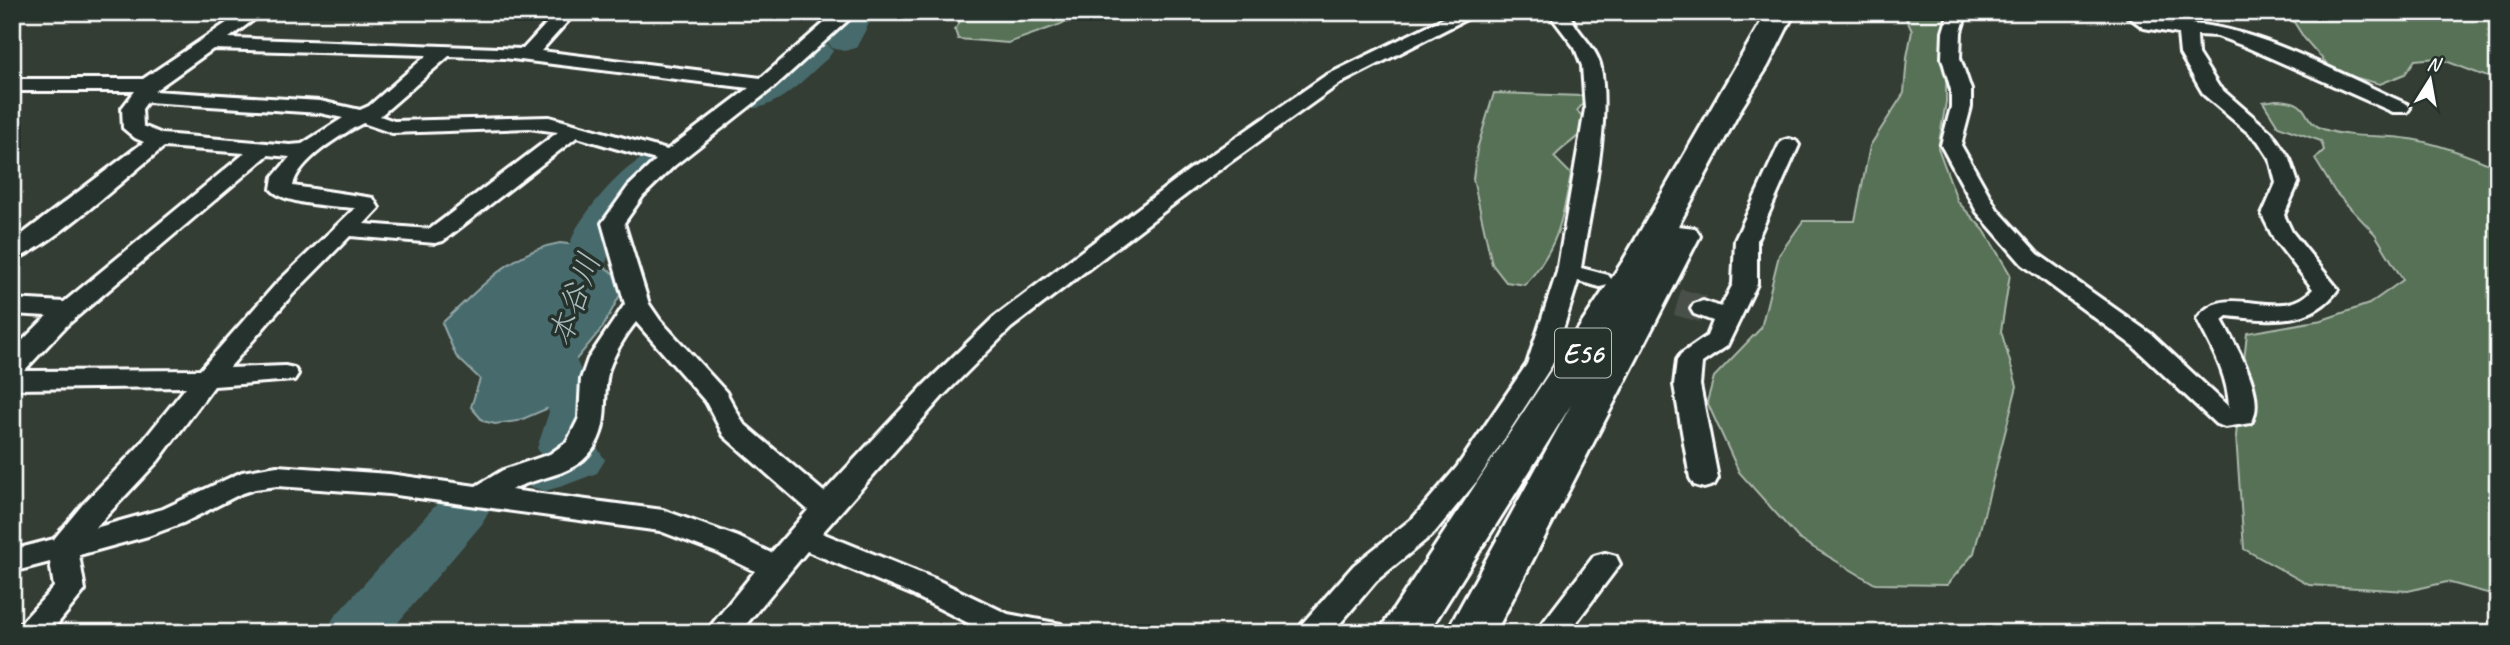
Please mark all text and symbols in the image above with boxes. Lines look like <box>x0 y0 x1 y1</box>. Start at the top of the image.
north arrow <box>2394 46 2464 116</box>
text: N <box>2425 51 2444 78</box>
water label: 本谷川 <box>539 247 610 351</box>
road number: E56 <box>1555 328 1611 378</box>

